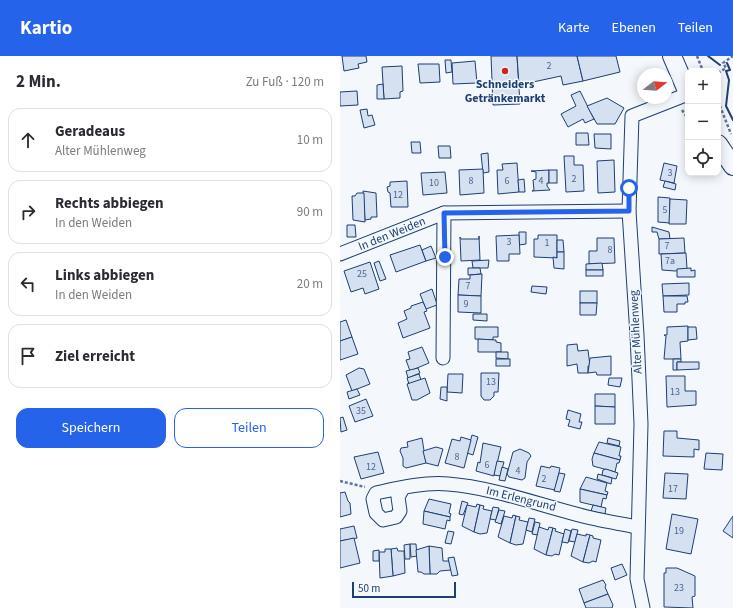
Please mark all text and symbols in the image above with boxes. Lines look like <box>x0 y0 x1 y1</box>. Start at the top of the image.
text: Kartio <box>20 15 72 42</box>
text: Karte <box>558 18 590 38</box>
text: Ebenen <box>612 18 656 38</box>
text: Teilen <box>678 18 713 38</box>
house number: 2 <box>547 59 552 73</box>
marker: Schneiders Getränkemarkt <box>500 66 510 76</box>
north arrow <box>637 68 673 104</box>
map controls <box>685 68 721 176</box>
button: + <box>685 68 721 104</box>
text: 2 Min. <box>16 70 61 94</box>
text: Zu Fuß · 120 m <box>246 73 324 91</box>
place label: Schneiders Getränkemarkt <box>465 76 546 107</box>
button: − <box>685 104 721 140</box>
text: Geradeaus <box>55 121 125 142</box>
icon: ahead <box>17 129 39 151</box>
text: 10 m <box>297 131 323 149</box>
button: locate <box>685 140 721 176</box>
text: Alter Mühlenweg <box>55 142 146 160</box>
house number: 3 <box>668 166 673 180</box>
house number: 2 <box>572 172 577 186</box>
house number: 8 <box>469 174 474 188</box>
house number: 6 <box>505 174 510 188</box>
house number: 4 <box>539 174 544 188</box>
house number: 10 <box>429 176 439 190</box>
route start <box>620 179 638 197</box>
house number: 12 <box>393 188 403 202</box>
text: Rechts abbiegen <box>55 193 164 214</box>
icon: right <box>17 201 39 223</box>
text: 90 m <box>297 203 323 221</box>
house number: 5 <box>663 203 668 217</box>
street label: In den Weiden <box>356 213 428 255</box>
text: In den Weiden <box>55 214 132 232</box>
house number: 3 <box>507 235 512 249</box>
house number: 1 <box>545 236 550 250</box>
house number: 7 <box>665 239 670 253</box>
house number: 8 <box>608 243 613 257</box>
route end <box>436 248 454 266</box>
house number: 7a <box>665 254 675 268</box>
text: Links abbiegen <box>55 265 154 286</box>
house number: 25 <box>357 267 367 281</box>
icon: left <box>17 273 39 295</box>
text: 20 m <box>297 275 323 293</box>
house number: 7 <box>466 279 471 293</box>
text: In den Weiden <box>55 286 132 304</box>
street label: Alter Mühlenweg <box>625 290 647 374</box>
house number: 9 <box>464 297 469 311</box>
icon: arrive <box>17 345 39 367</box>
text: Ziel erreicht <box>55 346 135 367</box>
house number: 13 <box>486 375 496 389</box>
house number: 13 <box>670 385 680 399</box>
house number: 35 <box>356 404 366 418</box>
button: Speichern <box>16 408 166 448</box>
button: Teilen <box>174 408 324 448</box>
house number: 8 <box>455 450 460 464</box>
house number: 6 <box>485 458 490 472</box>
house number: 12 <box>366 460 376 474</box>
house number: 4 <box>516 464 521 478</box>
house number: 2 <box>542 472 547 486</box>
street label: Im Erlengrund <box>484 482 558 516</box>
house number: 17 <box>668 482 678 496</box>
house number: 19 <box>674 524 684 538</box>
scale bar <box>352 580 456 599</box>
text: 50 m <box>358 581 380 596</box>
house number: 23 <box>674 581 684 595</box>

